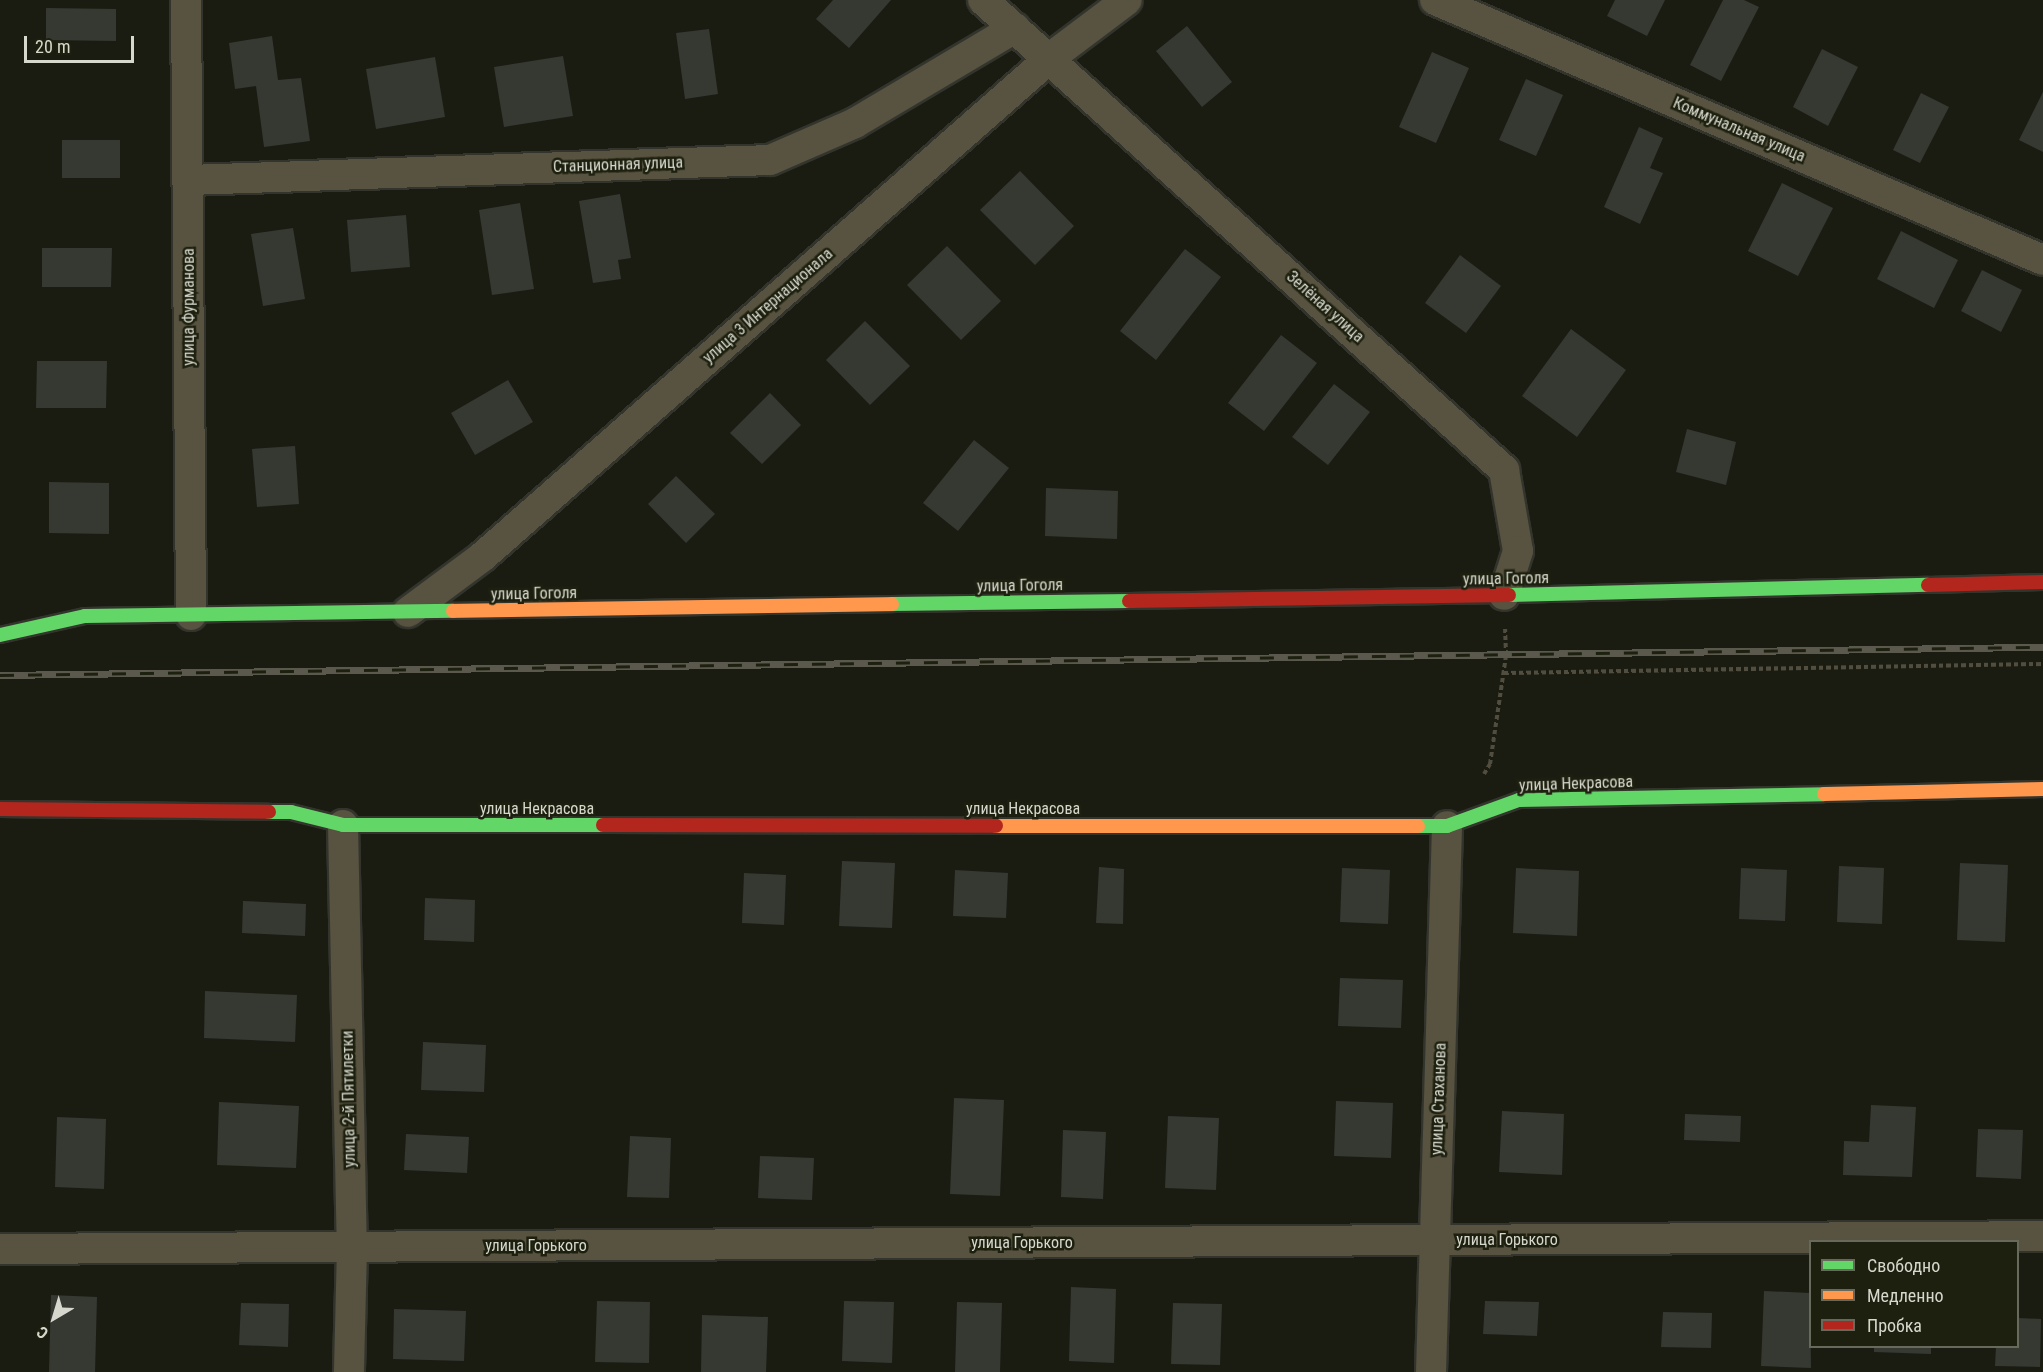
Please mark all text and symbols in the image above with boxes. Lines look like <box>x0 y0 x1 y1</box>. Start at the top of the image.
scale bar <box>27 24 136 62</box>
text: 20 m <box>35 36 70 57</box>
street label: Коммунальная улица <box>1670 93 1808 167</box>
street label: Станционная улица <box>553 153 683 177</box>
street label: улица 3 Интернационала <box>699 244 837 368</box>
street label: улица Фурманова <box>179 248 199 366</box>
street label: Зелёная улица <box>1282 267 1368 347</box>
street label: улица Гоголя <box>1463 569 1549 589</box>
street label: улица Гоголя <box>977 576 1063 596</box>
street label: улица Гоголя <box>491 584 577 604</box>
street label: улица Некрасова <box>1519 772 1633 796</box>
street label: улица Некрасова <box>480 799 594 819</box>
street label: улица Некрасова <box>966 799 1080 819</box>
street label: улица 2-й Пятилетки <box>338 1030 360 1168</box>
street label: улица Стаханова <box>1427 1043 1451 1155</box>
street label: улица Горького <box>1456 1230 1558 1250</box>
street label: улица Горького <box>971 1233 1073 1253</box>
street label: улица Горького <box>485 1236 587 1256</box>
legend <box>1809 1240 2019 1348</box>
text: Свободно <box>1867 1255 1940 1276</box>
text: Медленно <box>1867 1285 1944 1306</box>
north arrow <box>24 1288 84 1348</box>
text: Пробка <box>1867 1315 1922 1336</box>
text: С <box>33 1322 52 1343</box>

